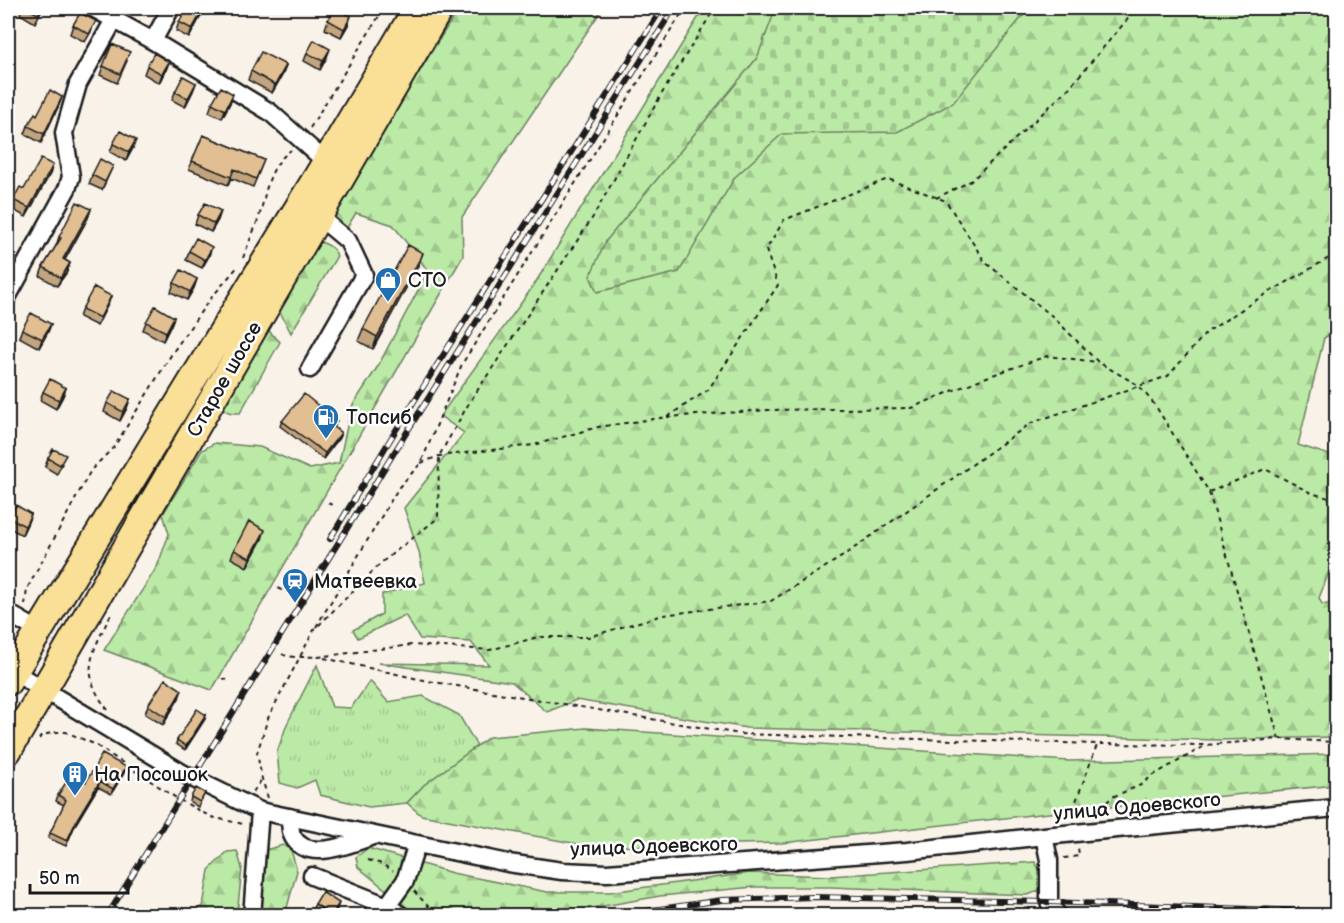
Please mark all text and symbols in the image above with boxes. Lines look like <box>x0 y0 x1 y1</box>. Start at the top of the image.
shop icon: СТО <box>373 265 403 303</box>
place label: СТО <box>408 269 447 293</box>
street label: Старое шоссе <box>182 318 268 441</box>
fuel station icon: Топсиб <box>311 402 341 440</box>
place label: Топсиб <box>346 406 412 430</box>
station icon: Матвеевка <box>280 566 310 604</box>
place label: Матвеевка <box>314 570 417 594</box>
building icon: На Посошок <box>60 759 90 797</box>
place label: На Посошок <box>94 763 209 787</box>
street label: улица Одоевского <box>1053 788 1222 826</box>
street label: улица Одоевского <box>570 832 738 862</box>
scale bar <box>30 857 128 895</box>
text: 50 m <box>39 868 80 889</box>

